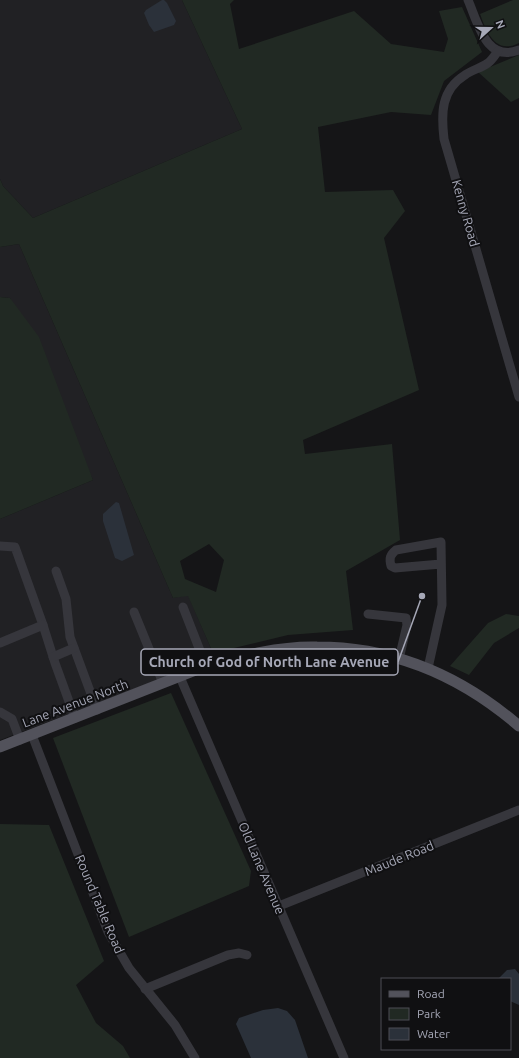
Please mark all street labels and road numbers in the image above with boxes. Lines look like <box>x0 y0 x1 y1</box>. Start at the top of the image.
street label: Kenny Road <box>450 178 482 248</box>
street label: Lane Avenue North <box>20 676 130 730</box>
street label: Old Lane Avenue <box>236 820 288 916</box>
street label: Maude Road <box>362 838 436 878</box>
street label: Round Table Road <box>73 853 127 955</box>

